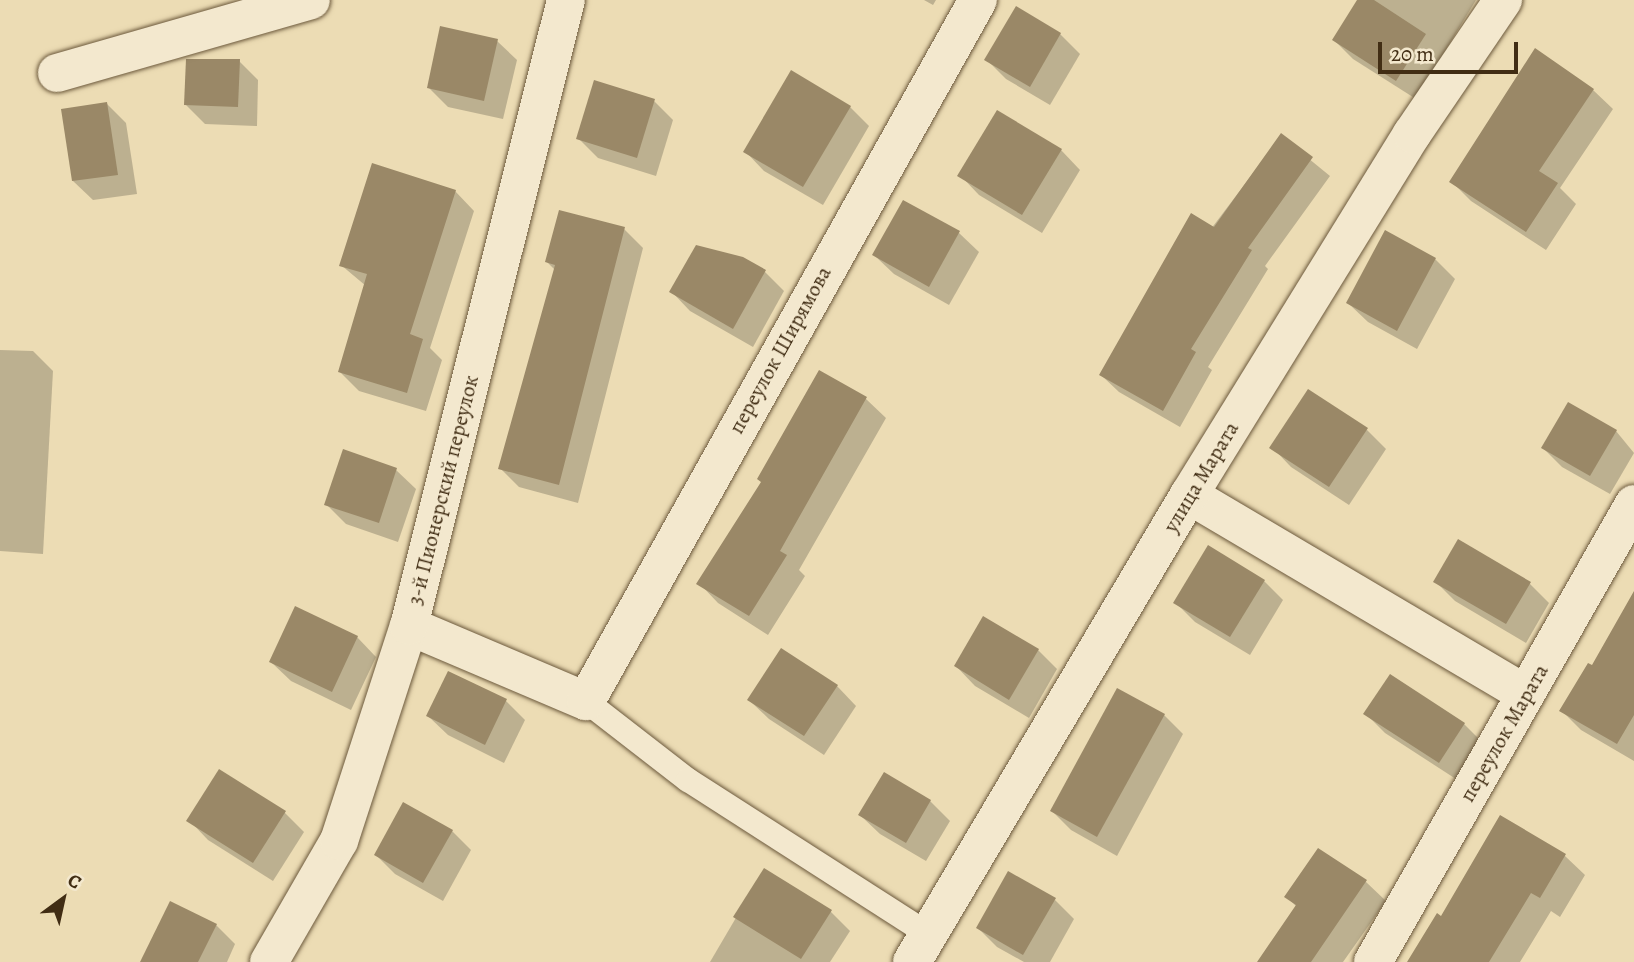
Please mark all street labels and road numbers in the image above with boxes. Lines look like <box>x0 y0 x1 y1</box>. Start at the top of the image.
street label: переулок Ширямова <box>724 262 836 438</box>
street label: 3-й Пионерский переулок <box>402 372 484 608</box>
street label: улица Марата <box>1158 417 1244 537</box>
street label: переулок Марата <box>1454 660 1554 806</box>

